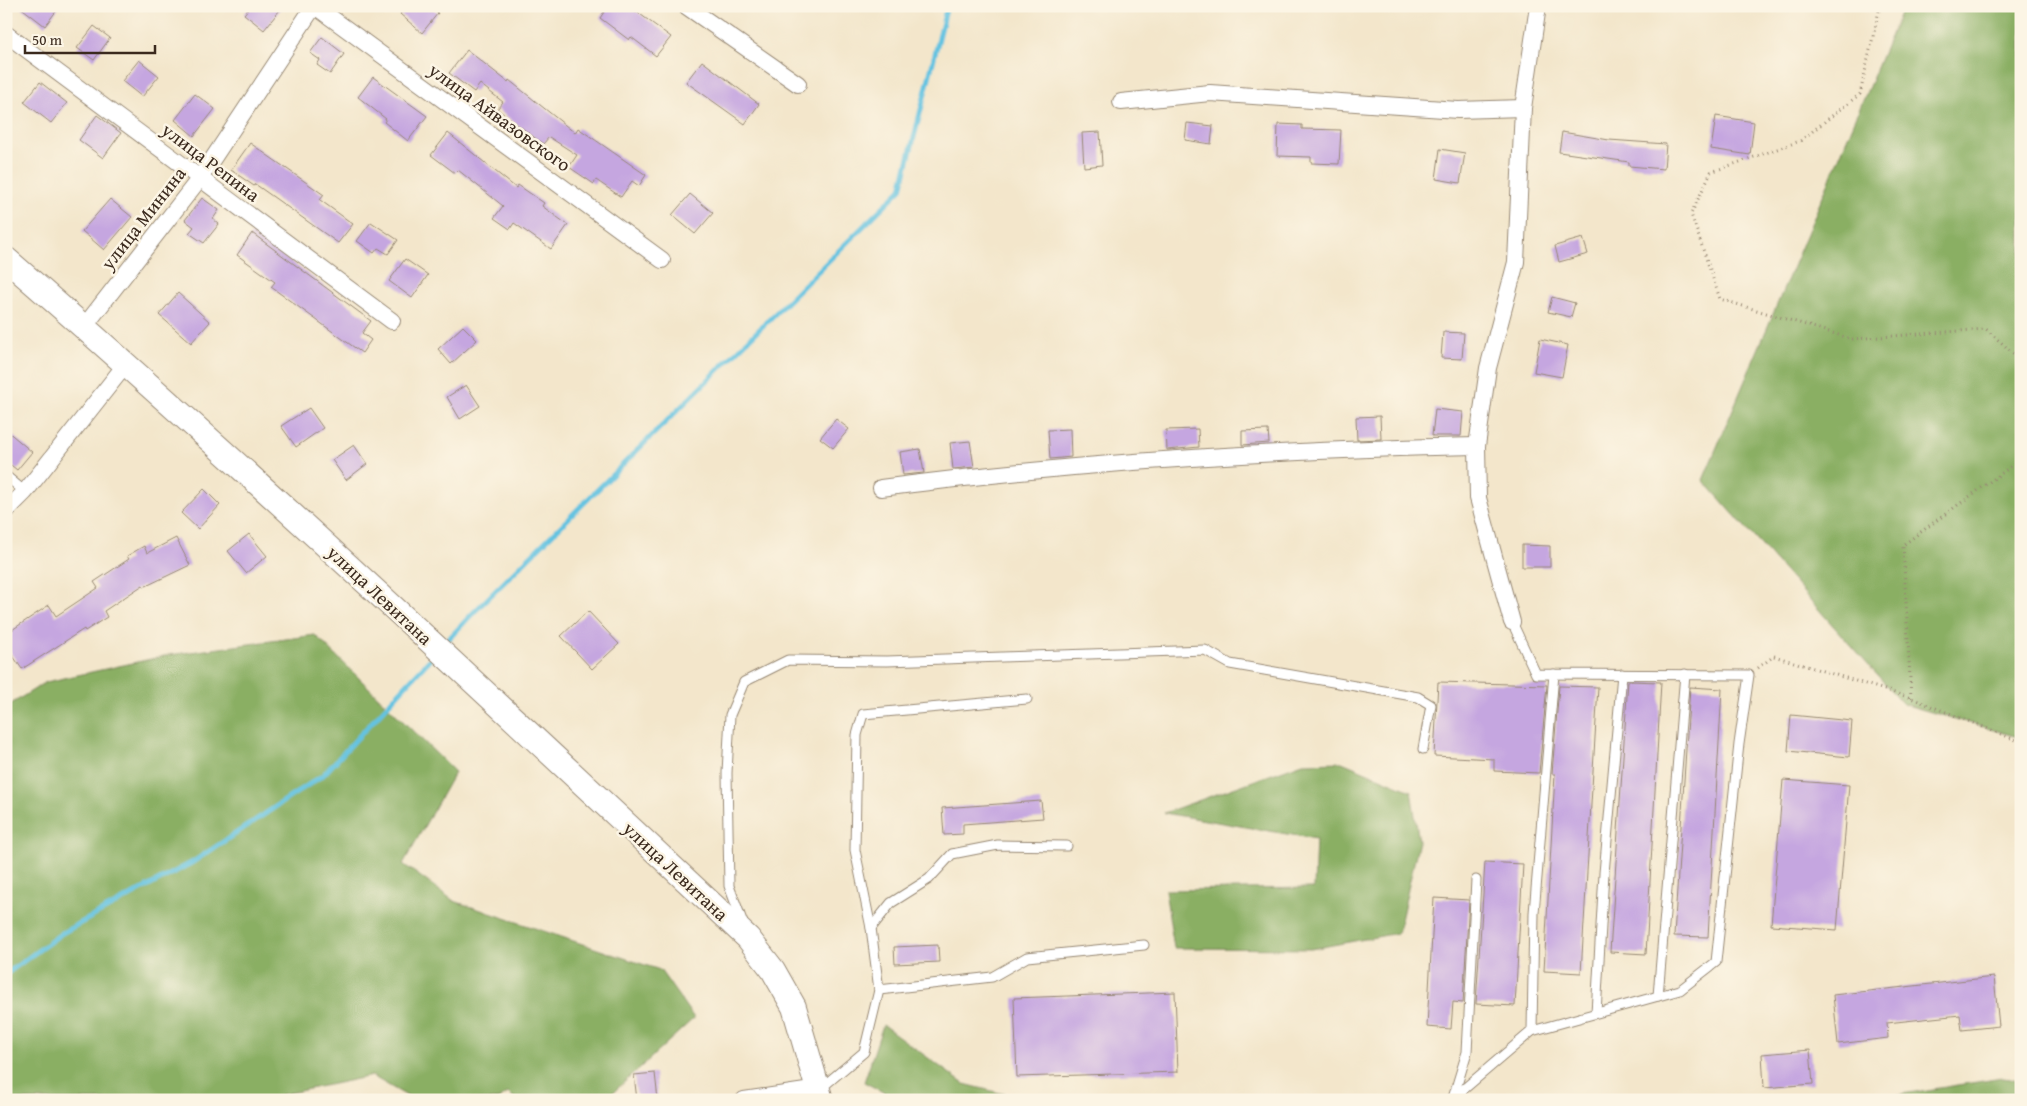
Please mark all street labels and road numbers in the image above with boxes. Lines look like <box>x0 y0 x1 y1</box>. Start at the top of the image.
street label: улица Айвазовского <box>422 55 577 178</box>
street label: улица Репина <box>155 115 266 208</box>
street label: улица Минина <box>93 160 192 276</box>
street label: улица Левитана <box>320 538 439 651</box>
street label: улица Левитана <box>616 814 735 927</box>

